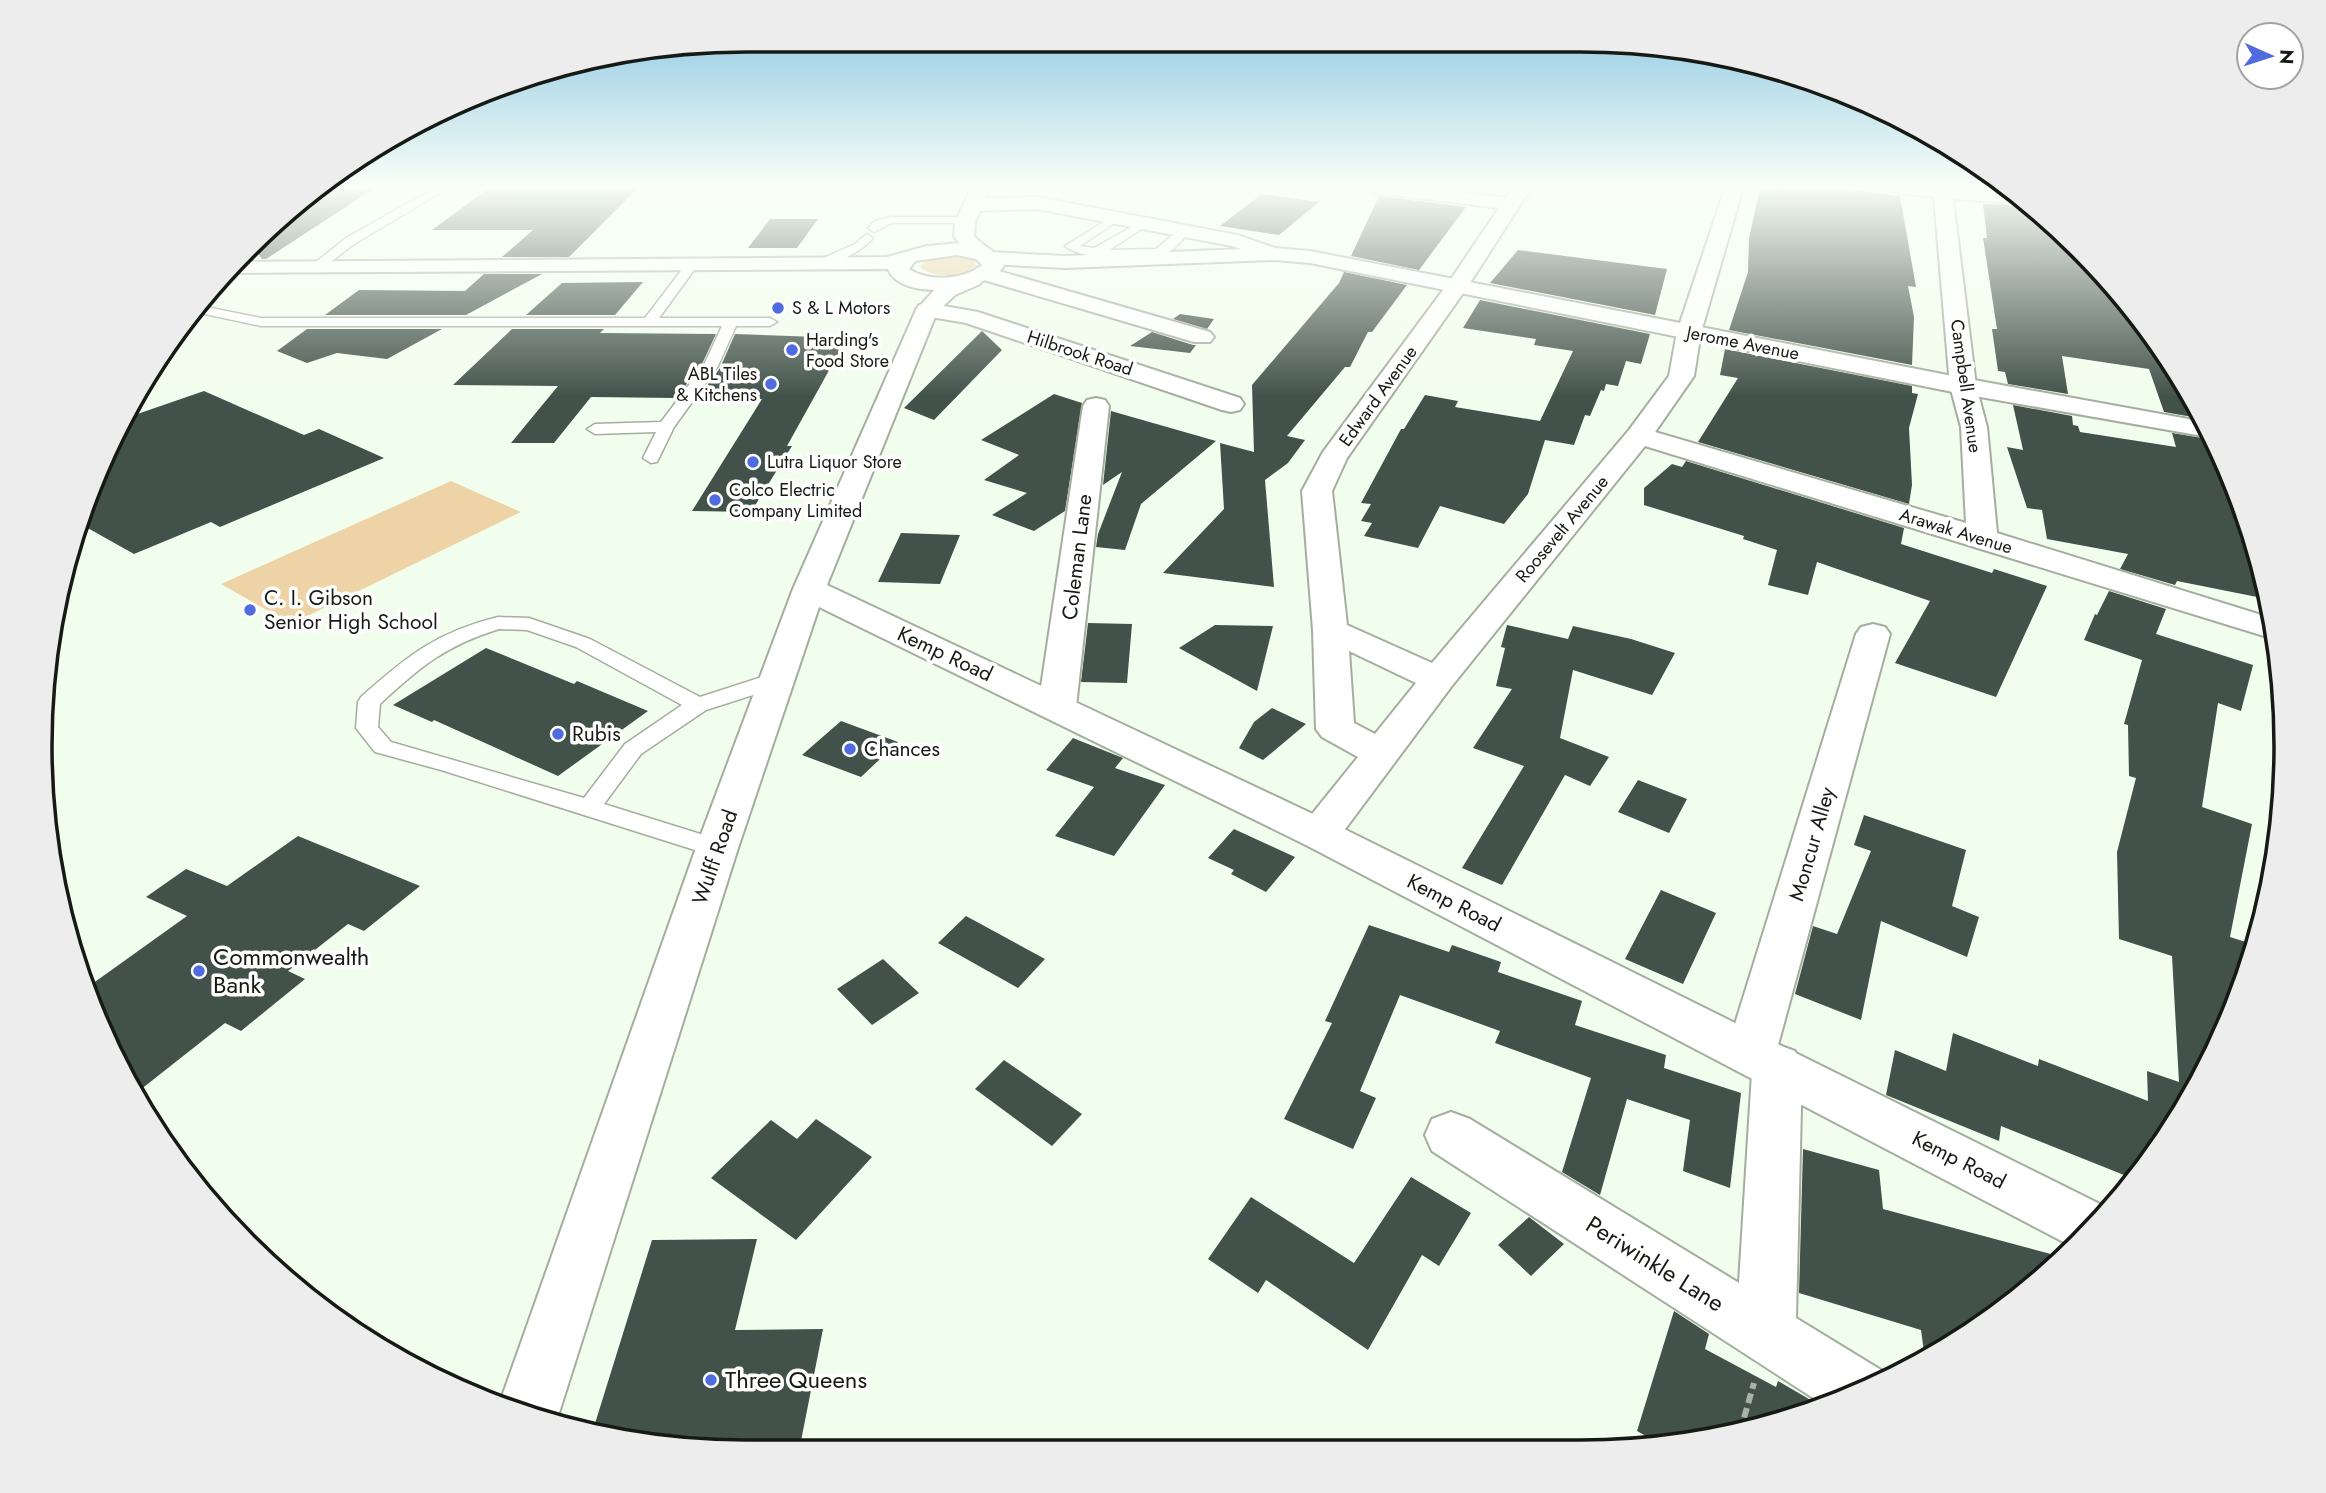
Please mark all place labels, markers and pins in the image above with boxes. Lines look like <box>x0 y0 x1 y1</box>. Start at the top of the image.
place label: S & L Motors <box>792 295 890 321</box>
marker: S & L Motors <box>770 300 786 316</box>
place label: Harding's Food Store <box>806 327 889 374</box>
marker: Harding's Food Store <box>784 342 800 358</box>
place label: ABL Tiles & Kitchens <box>676 361 757 408</box>
marker: ABL Tiles & Kitchens <box>763 376 779 392</box>
place label: Lutra Liquor Store <box>767 449 902 475</box>
marker: Lutra Liquor Store <box>745 454 761 470</box>
place label: Colco Electric Company Limited <box>729 477 862 524</box>
marker: Colco Electric Company Limited <box>707 492 723 508</box>
place label: C. I. Gibson Senior High School <box>264 583 438 637</box>
marker: C. I. Gibson Senior High School <box>242 602 258 618</box>
place label: Rubis <box>572 719 621 749</box>
marker: Rubis <box>550 726 566 742</box>
place label: Chances <box>864 734 940 764</box>
marker: Chances <box>842 741 858 757</box>
place label: Commonwealth Bank <box>213 939 369 1002</box>
marker: Commonwealth Bank <box>191 963 207 979</box>
place label: Three Queens <box>725 1362 867 1397</box>
marker: Three Queens <box>703 1372 719 1388</box>

